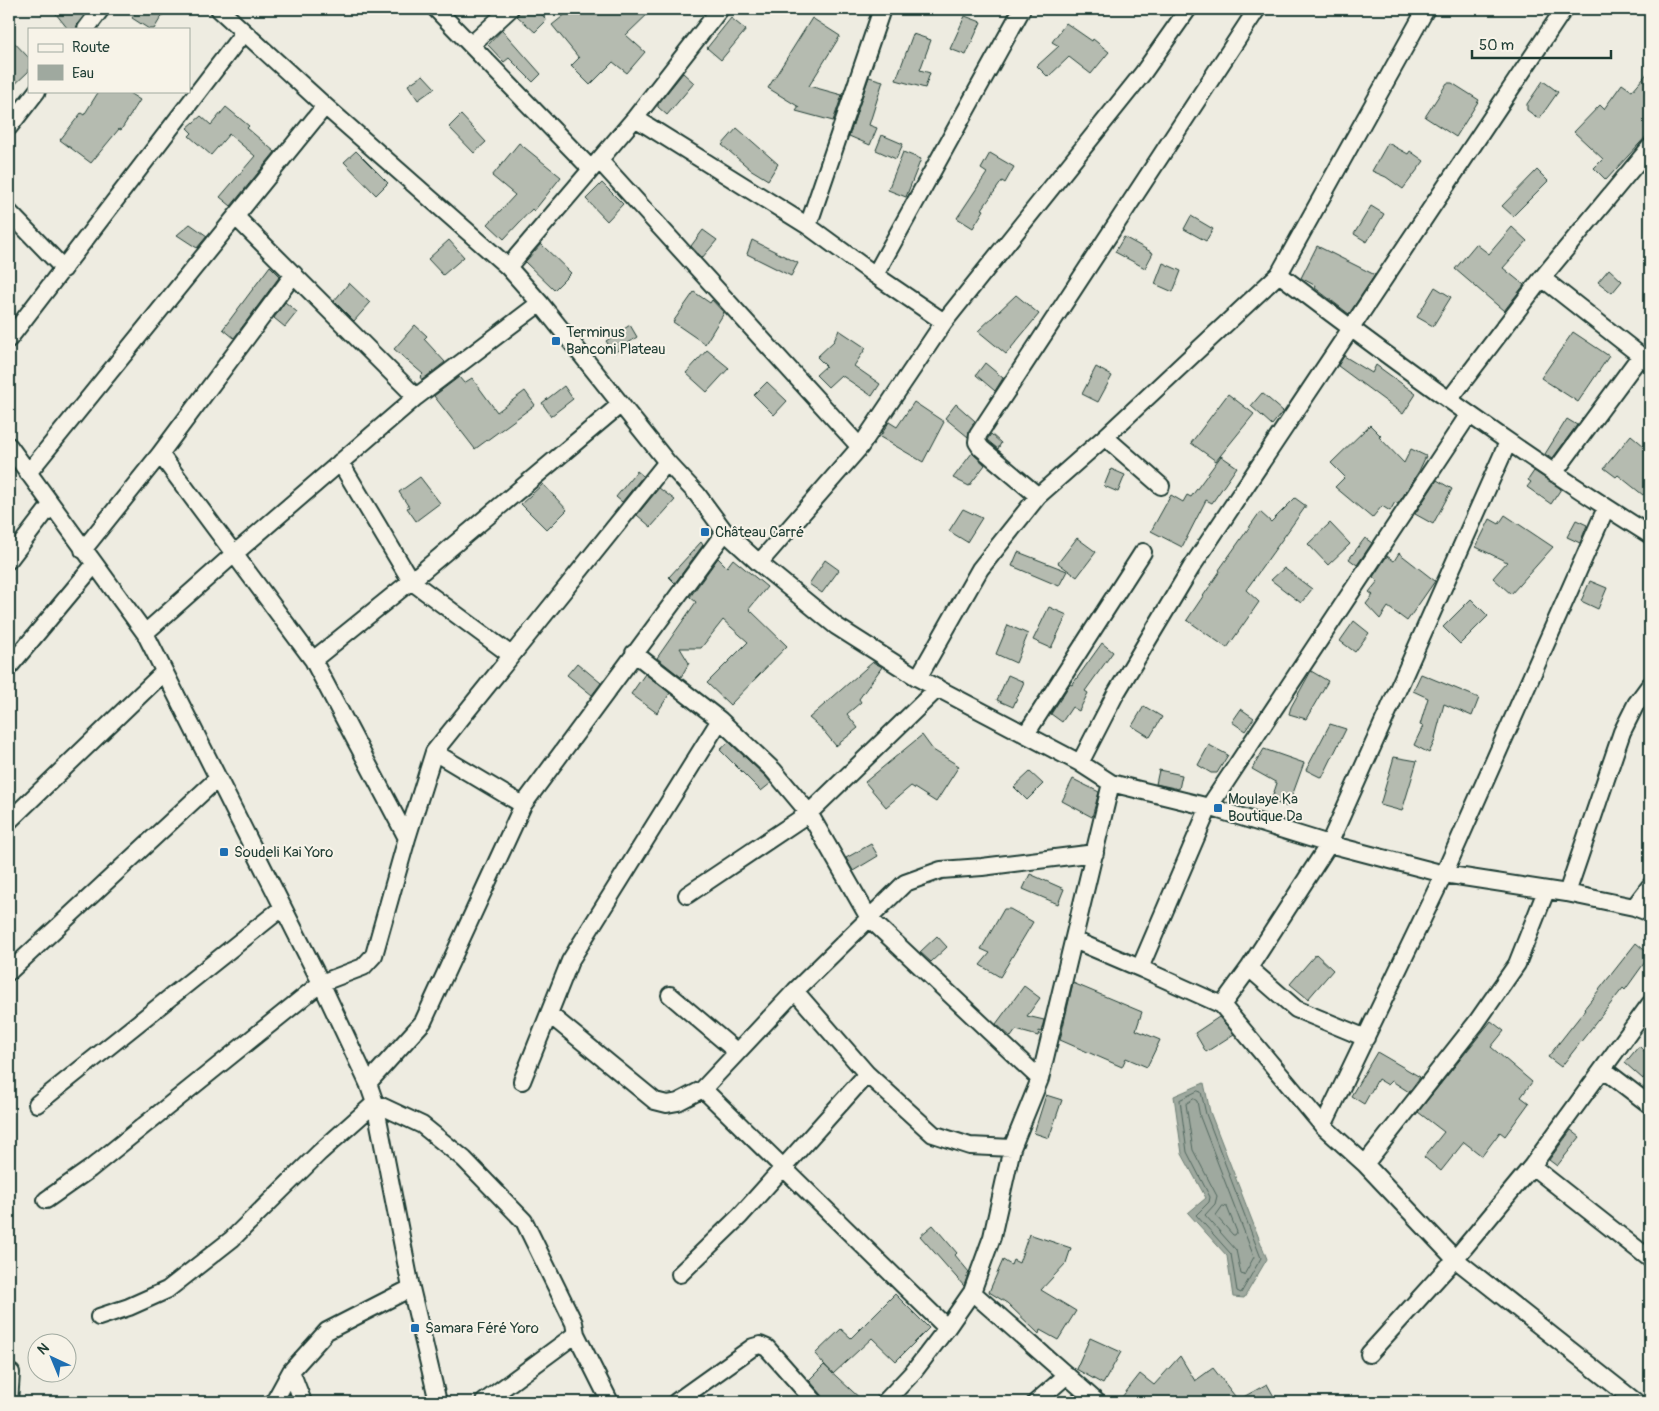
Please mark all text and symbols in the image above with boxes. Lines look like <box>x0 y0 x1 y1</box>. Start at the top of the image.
legend <box>28 28 190 92</box>
scale bar <box>1472 28 1610 60</box>
text: 50 m <box>1479 36 1514 55</box>
text: Route <box>72 38 110 57</box>
text: Eau <box>72 64 94 83</box>
place label: Terminus Banconi Plateau <box>566 323 665 359</box>
marker: Terminus Banconi Plateau <box>550 335 562 347</box>
place label: Château Carré <box>715 523 804 542</box>
marker: Château Carré <box>699 526 711 538</box>
place label: Moulaye Ka Boutique Da <box>1228 790 1302 826</box>
marker: Moulaye Ka Boutique Da <box>1212 802 1224 814</box>
place label: Soudeli Kai Yoro <box>234 843 333 862</box>
marker: Soudeli Kai Yoro <box>218 846 230 858</box>
place label: Samara Féré Yoro <box>425 1319 539 1338</box>
marker: Samara Féré Yoro <box>409 1322 421 1334</box>
north arrow <box>28 1334 78 1384</box>
text: N <box>34 1340 53 1358</box>

